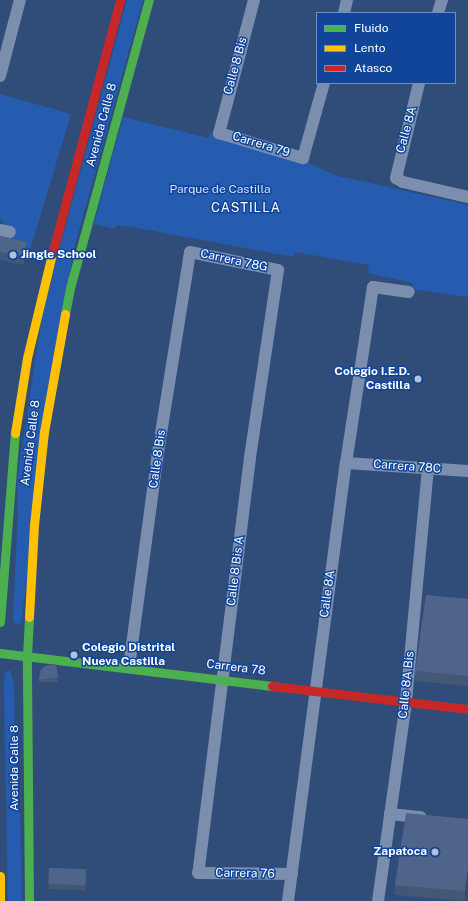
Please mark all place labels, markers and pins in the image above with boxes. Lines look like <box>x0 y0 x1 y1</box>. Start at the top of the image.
place label: Jingle School <box>21 248 97 262</box>
marker: Jingle School <box>8 250 18 260</box>
place label: Colegio I.E.D. Castilla <box>334 365 410 393</box>
marker: Colegio I.E.D. Castilla <box>413 374 423 384</box>
place label: Colegio Distrital Nueva Castilla <box>82 641 175 669</box>
marker: Colegio Distrital Nueva Castilla <box>69 650 79 660</box>
place label: Zapatoca <box>373 845 427 859</box>
marker: Zapatoca <box>430 847 440 857</box>

